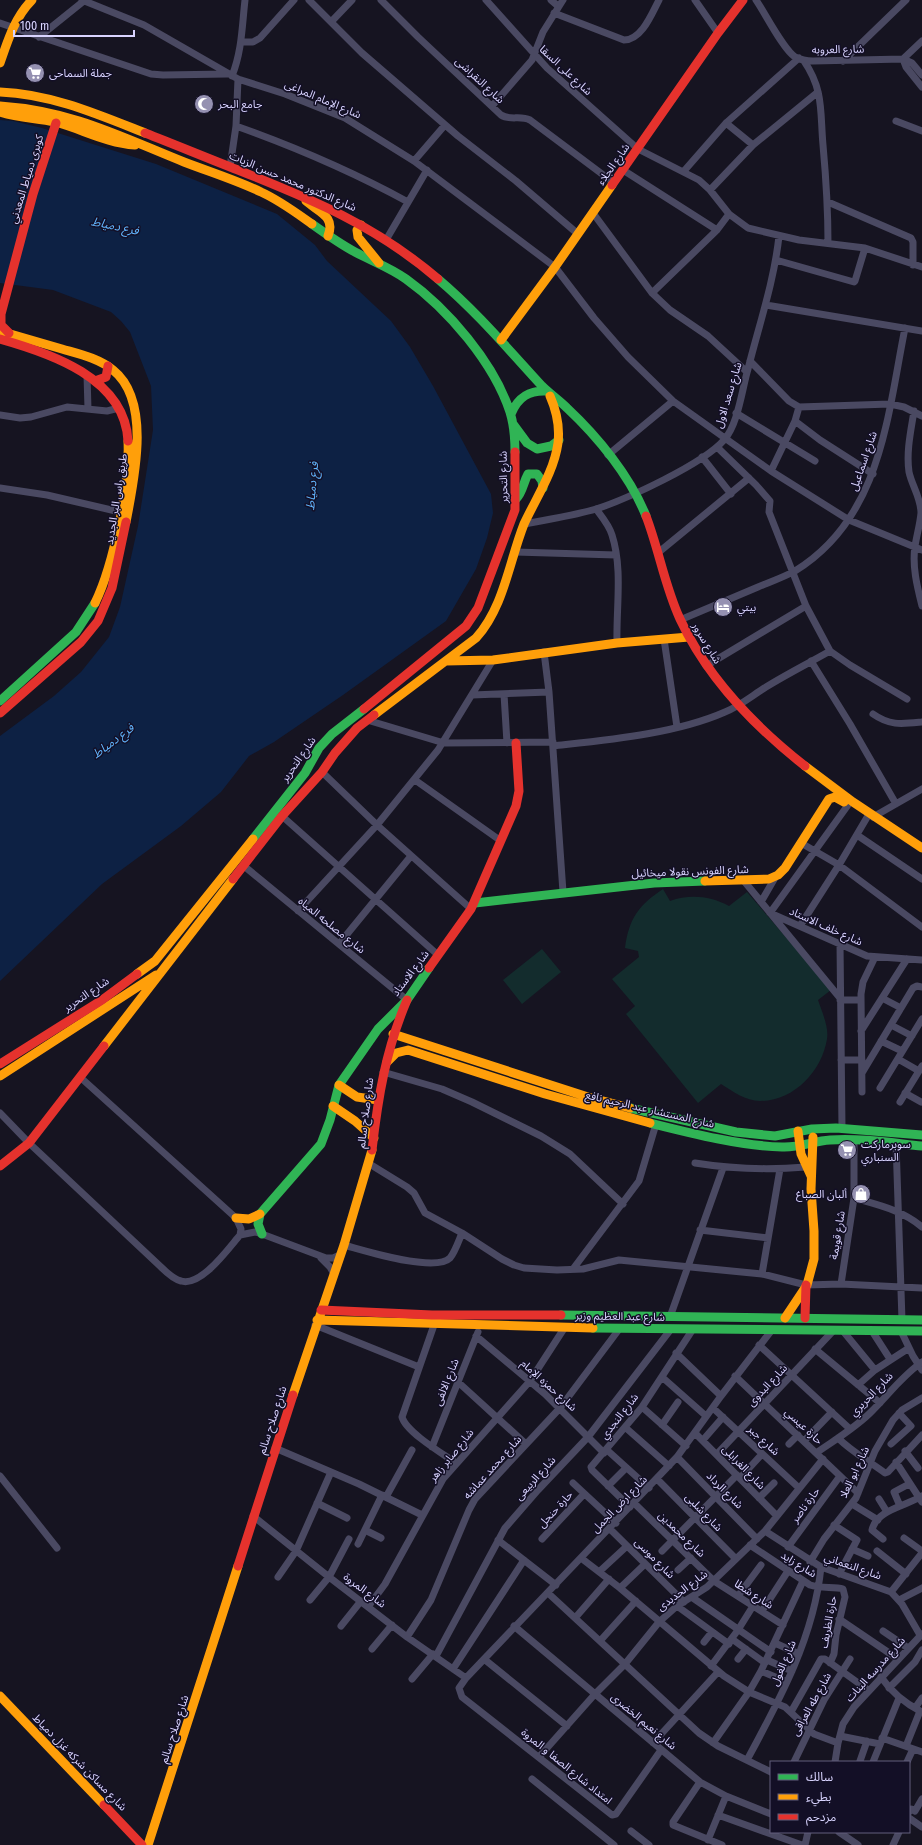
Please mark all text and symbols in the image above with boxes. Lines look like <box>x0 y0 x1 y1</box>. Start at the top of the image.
scale bar <box>14 12 134 38</box>
text: 100 m <box>20 19 49 33</box>
street label: شارع على السقا <box>536 43 595 99</box>
street label: شارع العروبه <box>811 43 865 57</box>
street label: شارع النقراشى <box>452 54 507 107</box>
supermarket icon: جملة السماحى <box>24 62 46 84</box>
place label: جملة السماحى <box>49 67 113 80</box>
street label: شارع الإمام المراغى <box>282 77 363 123</box>
mosque icon: جامع البحر <box>193 93 215 115</box>
place label: جامع البحر <box>217 98 263 112</box>
street label: كوبرى دمياط المعدني <box>7 133 49 226</box>
street label: شارع الجلاء <box>594 141 633 188</box>
street label: شارع الدكتور محمد حسن الزيات <box>227 149 359 215</box>
water label: فرع دمياط <box>89 214 141 240</box>
street label: شارع سعد الاول <box>712 360 746 430</box>
street label: شارع اسماعيل <box>847 429 881 493</box>
street label: شارع التحرير <box>497 450 511 504</box>
street label: طريق راس البر الجديد <box>103 453 130 546</box>
water label: فرع دمياط <box>303 461 323 511</box>
hotel icon: بيتي <box>712 596 734 618</box>
place label: بيتي <box>737 601 756 617</box>
street label: شارع سرور <box>688 619 724 667</box>
water label: فرع دمياط <box>89 720 138 763</box>
street label: شارع التحرير <box>278 734 320 786</box>
street label: شارع الفونس نقولا ميخائيل <box>631 863 749 881</box>
street label: شارع مصلحه المياه <box>295 895 368 957</box>
street label: شارع خلف الاستاد <box>787 905 865 949</box>
street label: شارع الاستاد <box>389 947 433 999</box>
street label: شارع التحرير <box>60 974 112 1016</box>
street label: شارع صلاح سالم <box>355 1077 378 1149</box>
street label: شارع المستشار عبد الرحيم نافع <box>584 1088 716 1133</box>
place label: سوبرماركت السنباري <box>861 1138 911 1167</box>
supermarket icon: سوبرماركت السنباري <box>836 1139 858 1161</box>
shop icon: ألبان الصباغ <box>850 1183 872 1205</box>
place label: ألبان الصباغ <box>796 1188 847 1202</box>
street label: شارع قويمة <box>827 1209 849 1261</box>
street label: شارع عبد العظيم وزير <box>574 1309 665 1326</box>
street label: شارع الالفى <box>431 1356 463 1408</box>
street label: شارع حمزه الإمام <box>517 1357 580 1415</box>
street label: شارع البدوى <box>745 1361 791 1410</box>
street label: شارع الحريري <box>847 1369 898 1421</box>
street label: شارع صلاح سالم <box>255 1384 292 1457</box>
street label: شارع النجدي <box>597 1391 644 1443</box>
street label: حارة عيسي <box>780 1405 826 1450</box>
street label: شارع جبر <box>744 1422 782 1459</box>
street label: شارع صابر زاهر <box>426 1426 478 1486</box>
street label: شارع محمد عماشه <box>461 1433 525 1502</box>
street label: شارع الغرابلى <box>719 1443 768 1493</box>
street label: شارع ابو العلا <box>837 1444 873 1500</box>
street label: شارع الربيعى <box>512 1453 559 1504</box>
street label: شارع الرداد <box>703 1469 746 1512</box>
street label: شارع ارض الجمل <box>589 1473 651 1536</box>
street label: حارة ناصر <box>788 1485 823 1526</box>
street label: حارة حنجل <box>535 1488 576 1530</box>
street label: شارع شلبى <box>682 1491 725 1535</box>
street label: شارع محمدين <box>655 1509 708 1561</box>
street label: شارع موسى <box>631 1535 678 1582</box>
street label: شارع زايد <box>778 1548 819 1581</box>
street label: شارع النعماني <box>822 1551 883 1585</box>
street label: شارع الحديدى <box>654 1567 711 1614</box>
street label: شارع المروة <box>340 1570 389 1612</box>
street label: شارع شطا <box>731 1577 776 1613</box>
street label: حارة الظريف <box>817 1594 840 1649</box>
street label: شارع مدرسه البنات <box>843 1634 909 1705</box>
street label: شارع الغول <box>768 1638 800 1688</box>
street label: شارع طه العراقى <box>789 1670 835 1739</box>
street label: شارع نعيم الخضرى <box>607 1690 679 1754</box>
street label: شارع صلاح سالم <box>157 1693 194 1766</box>
street label: شارع مساكن شركه غزل دمياط <box>29 1711 130 1814</box>
street label: امتداد شارع الصفا و المروة <box>518 1726 615 1808</box>
legend <box>770 1761 910 1833</box>
text: سالك <box>806 1770 833 1784</box>
text: بطيء <box>806 1790 832 1807</box>
text: مزدحم <box>806 1810 836 1826</box>

